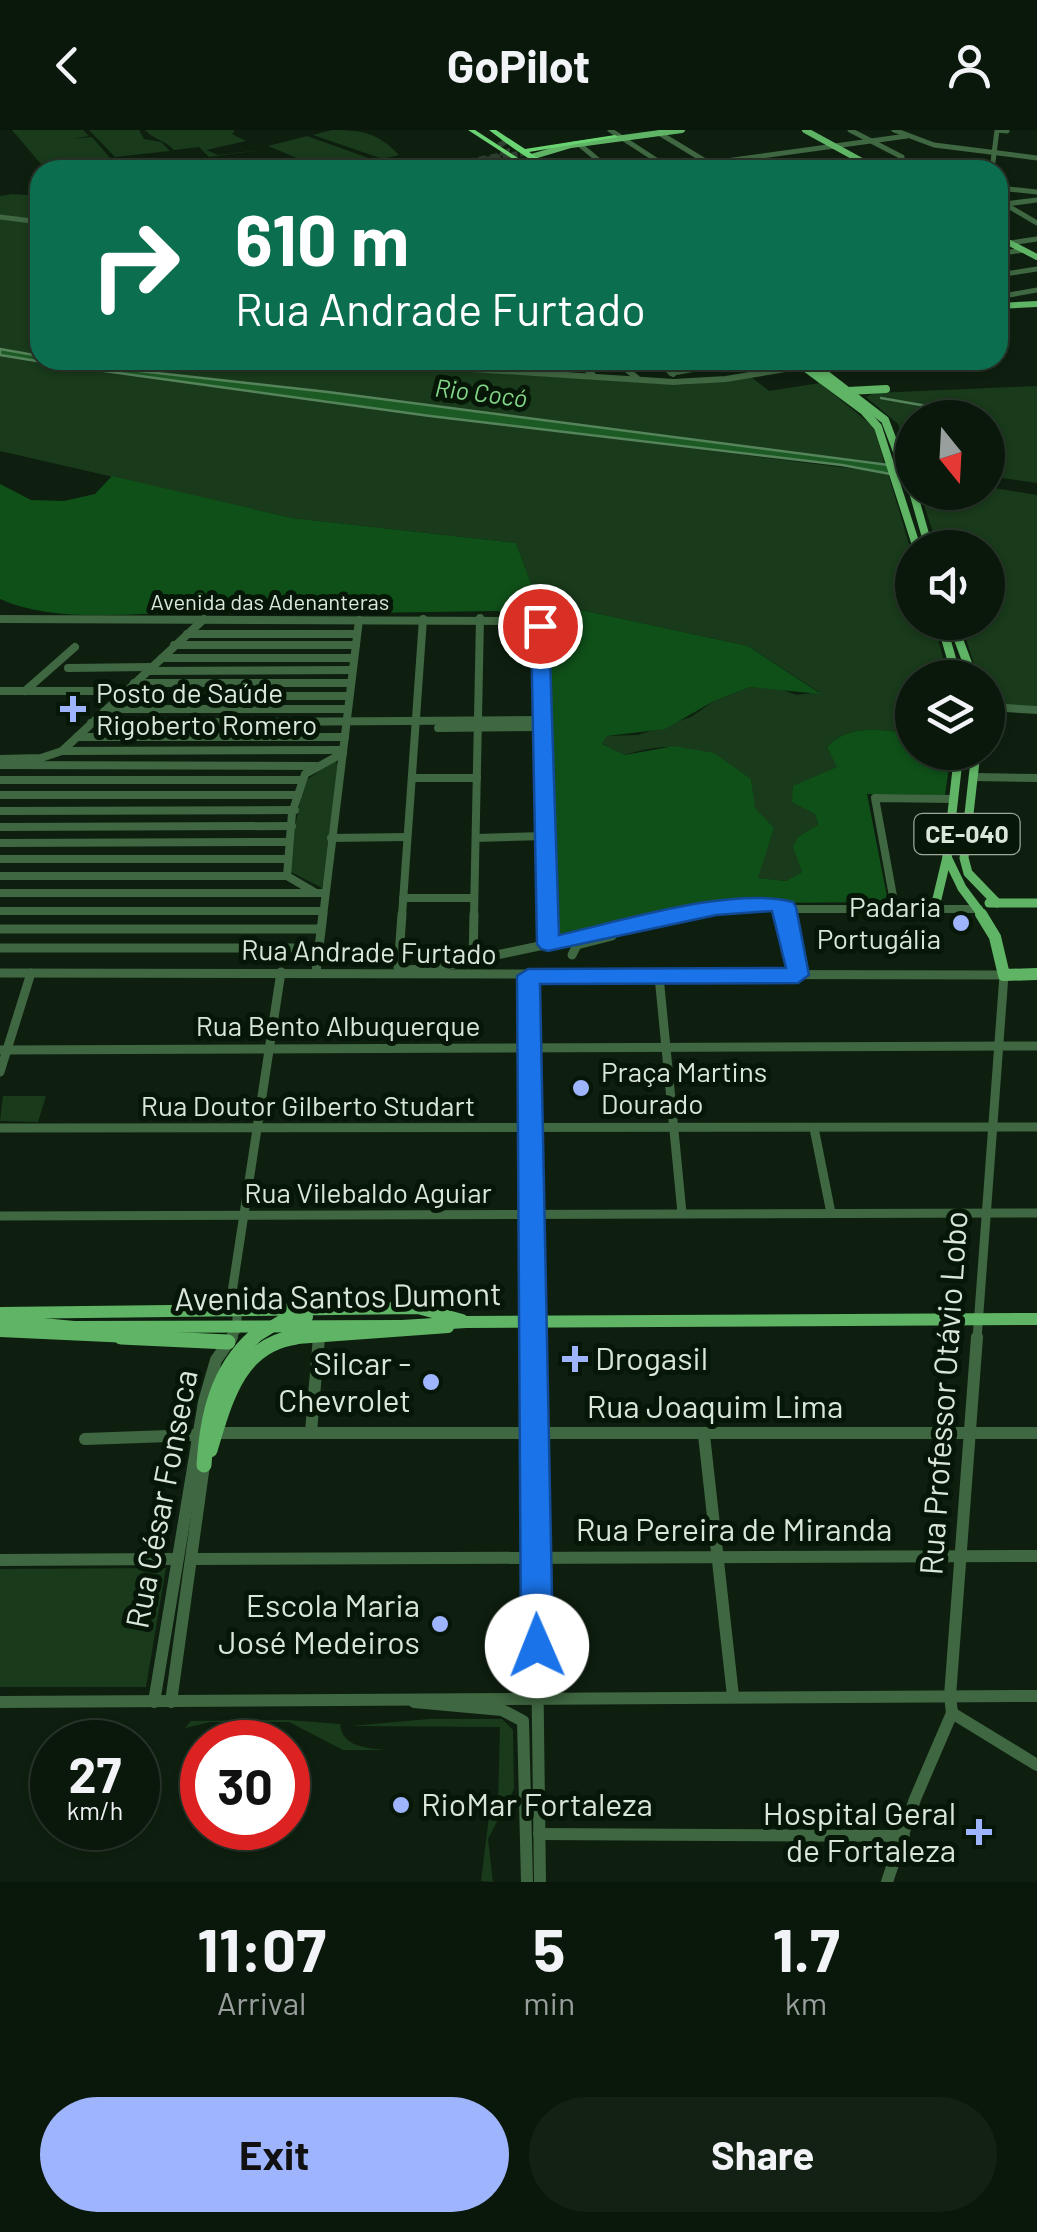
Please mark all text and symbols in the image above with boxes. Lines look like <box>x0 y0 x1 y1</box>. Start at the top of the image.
icon: back <box>40 38 95 93</box>
text: GoPilot <box>447 38 590 92</box>
icon: person <box>942 38 997 93</box>
text: 610 m <box>235 196 409 280</box>
icon: right <box>70 200 200 330</box>
text: Rua Andrade Furtado <box>235 281 646 335</box>
water label: Rio Cocó <box>433 371 529 413</box>
north arrow <box>895 400 1005 510</box>
map controls <box>895 400 1005 770</box>
button: sound <box>895 530 1005 640</box>
pin <box>498 584 583 669</box>
street label: Avenida das Adenanteras <box>151 588 389 614</box>
icon: arrive <box>513 599 568 654</box>
button: layers <box>895 660 1005 770</box>
place label: Posto de Saúde Rigoberto Romero <box>96 675 317 741</box>
marker: Posto de Saúde Rigoberto Romero <box>60 696 86 722</box>
road number: CE-040 <box>914 814 1020 854</box>
place label: Padaria Portugália <box>817 889 941 955</box>
marker: Padaria Portugália <box>950 912 972 934</box>
street label: Rua Andrade Furtado <box>241 932 497 970</box>
street label: Rua Bento Albuquerque <box>196 1008 480 1042</box>
place label: Praça Martins Dourado <box>601 1054 767 1120</box>
marker: Praça Martins Dourado <box>570 1077 592 1099</box>
street label: Rua Doutor Gilberto Studart <box>141 1088 475 1122</box>
street label: Rua Vilebaldo Aguiar <box>244 1175 492 1209</box>
street label: Rua Professor Otávio Lobo <box>910 1210 974 1576</box>
street label: Avenida Santos Dumont <box>174 1273 502 1317</box>
place label: Drogasil <box>595 1338 708 1376</box>
place label: Silcar - Chevrolet <box>278 1343 411 1418</box>
marker: Drogasil <box>564 1348 586 1370</box>
street label: Rua César Fonseca <box>116 1366 204 1631</box>
marker: Silcar - Chevrolet <box>420 1371 442 1393</box>
street label: Rua Joaquim Lima <box>587 1386 843 1424</box>
street label: Rua Pereira de Miranda <box>576 1509 892 1547</box>
place label: Escola Maria José Medeiros <box>218 1585 420 1660</box>
position arrow <box>485 1594 589 1698</box>
marker: Escola Maria José Medeiros <box>429 1613 451 1635</box>
speed limit sign: 30 <box>180 1720 310 1850</box>
text: 27 <box>69 1743 121 1803</box>
place label: RioMar Fortaleza <box>421 1784 653 1822</box>
place label: Hospital Geral de Fortaleza <box>763 1793 956 1868</box>
marker: RioMar Fortaleza <box>390 1794 412 1816</box>
text: km/h <box>67 1795 123 1825</box>
marker: Hospital Geral de Fortaleza <box>966 1819 992 1845</box>
text: 11:07 <box>197 1912 326 1984</box>
text: 5 <box>533 1912 565 1984</box>
text: 1.7 <box>772 1912 840 1984</box>
text: Arrival <box>217 1983 306 2021</box>
text: min <box>523 1983 575 2021</box>
text: km <box>785 1983 827 2021</box>
button: Exit <box>40 2097 509 2212</box>
button: Share <box>529 2097 997 2212</box>

